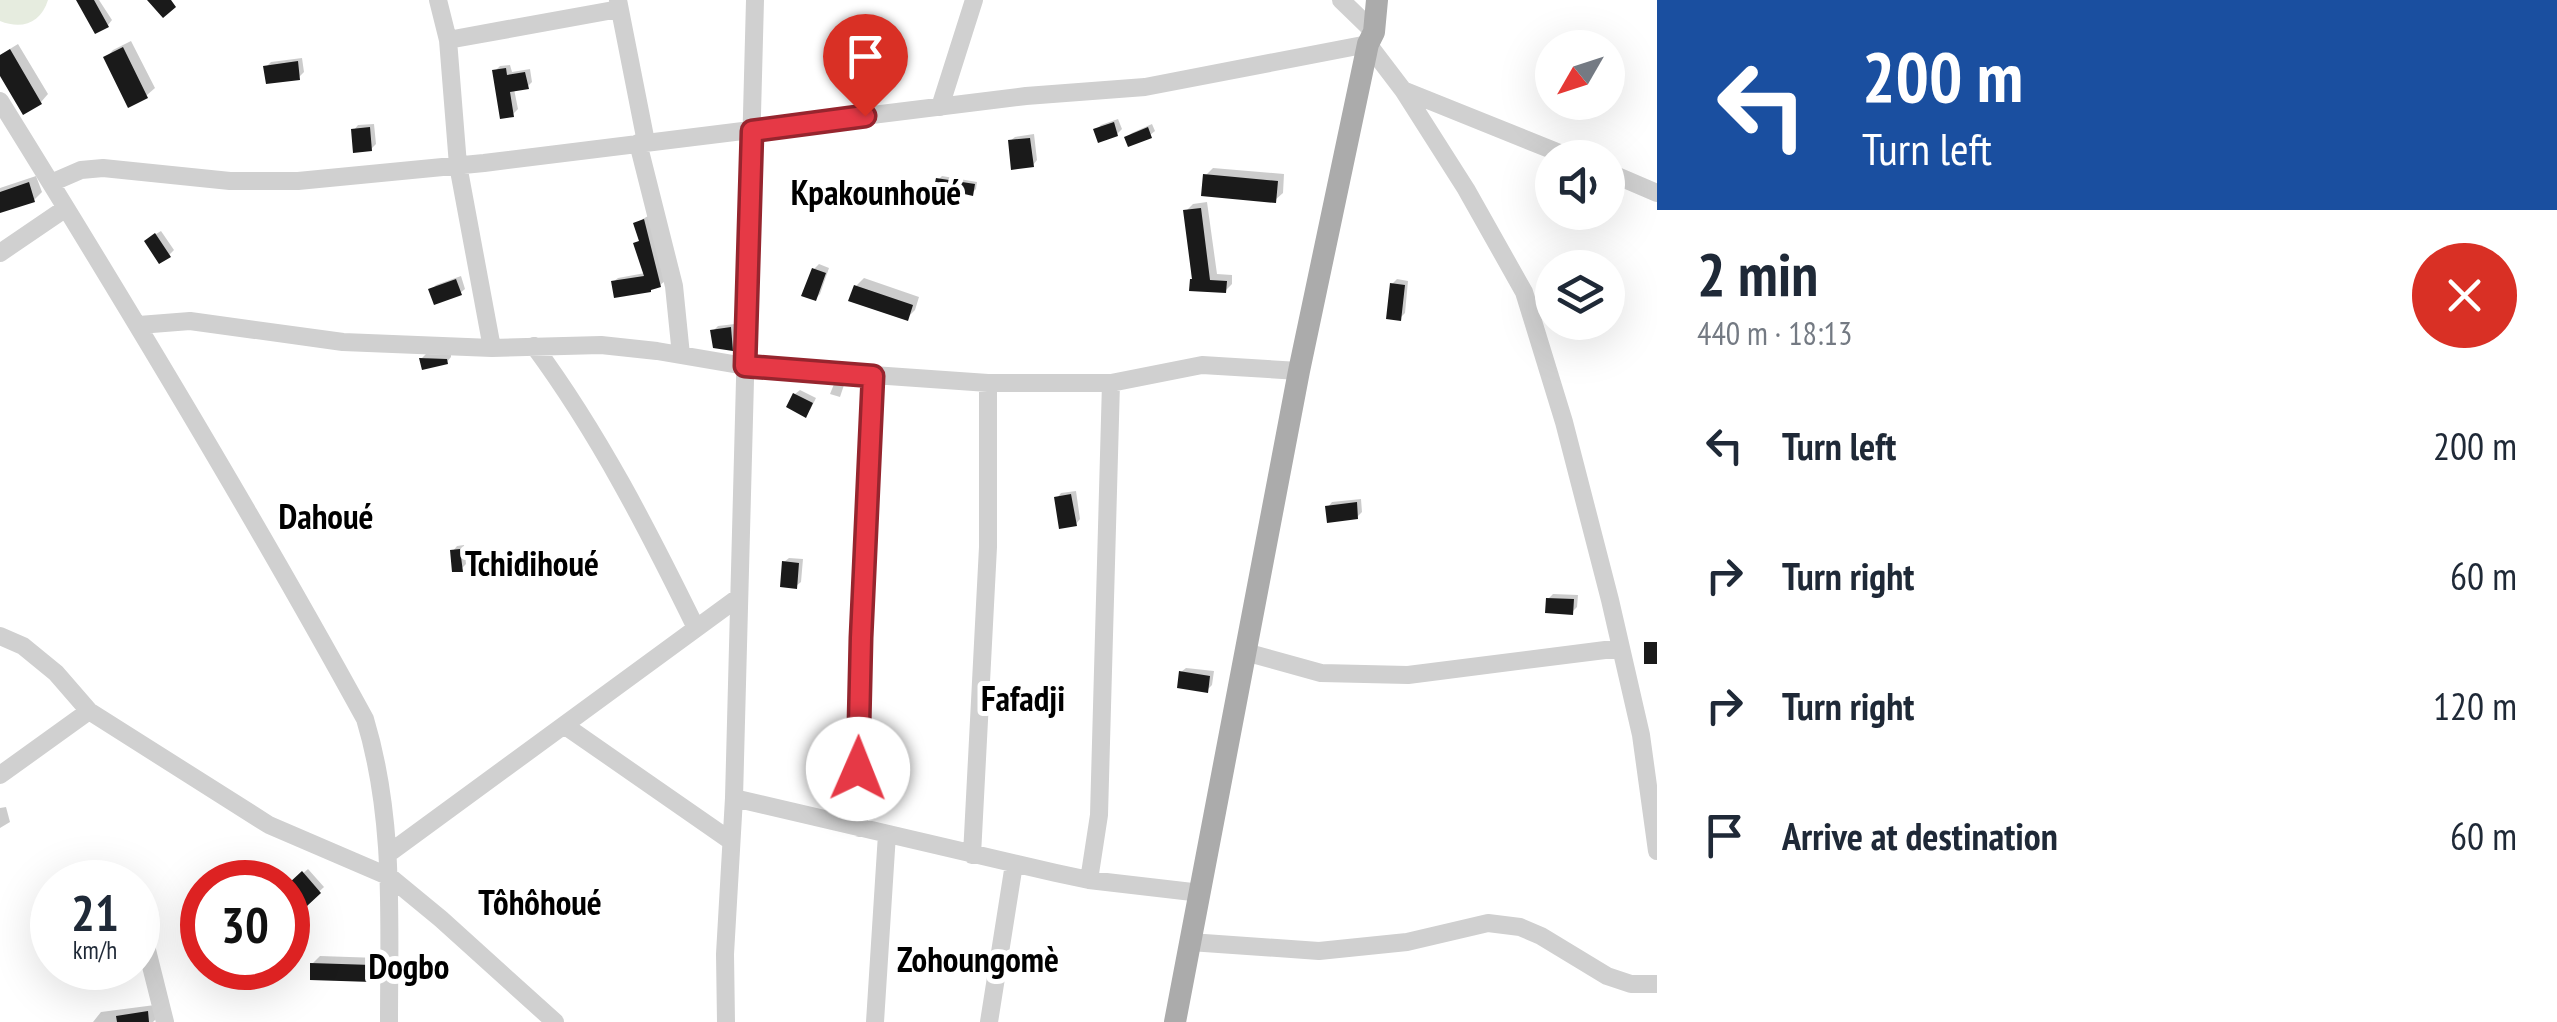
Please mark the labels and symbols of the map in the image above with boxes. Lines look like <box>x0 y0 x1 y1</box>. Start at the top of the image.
pin <box>823 14 908 117</box>
north arrow <box>1535 30 1625 120</box>
district label: Kpakounhoué <box>791 169 961 215</box>
district label: Dahoué <box>278 493 374 539</box>
district label: Tchidihoué <box>465 540 599 586</box>
district label: Fafadji <box>981 675 1065 721</box>
position arrow <box>806 717 910 821</box>
speed limit sign: 30 <box>180 860 310 990</box>
district label: Tôhôhoué <box>478 879 602 925</box>
district label: Zohoungomè <box>897 936 1059 982</box>
district label: Dogbo <box>369 943 449 989</box>

